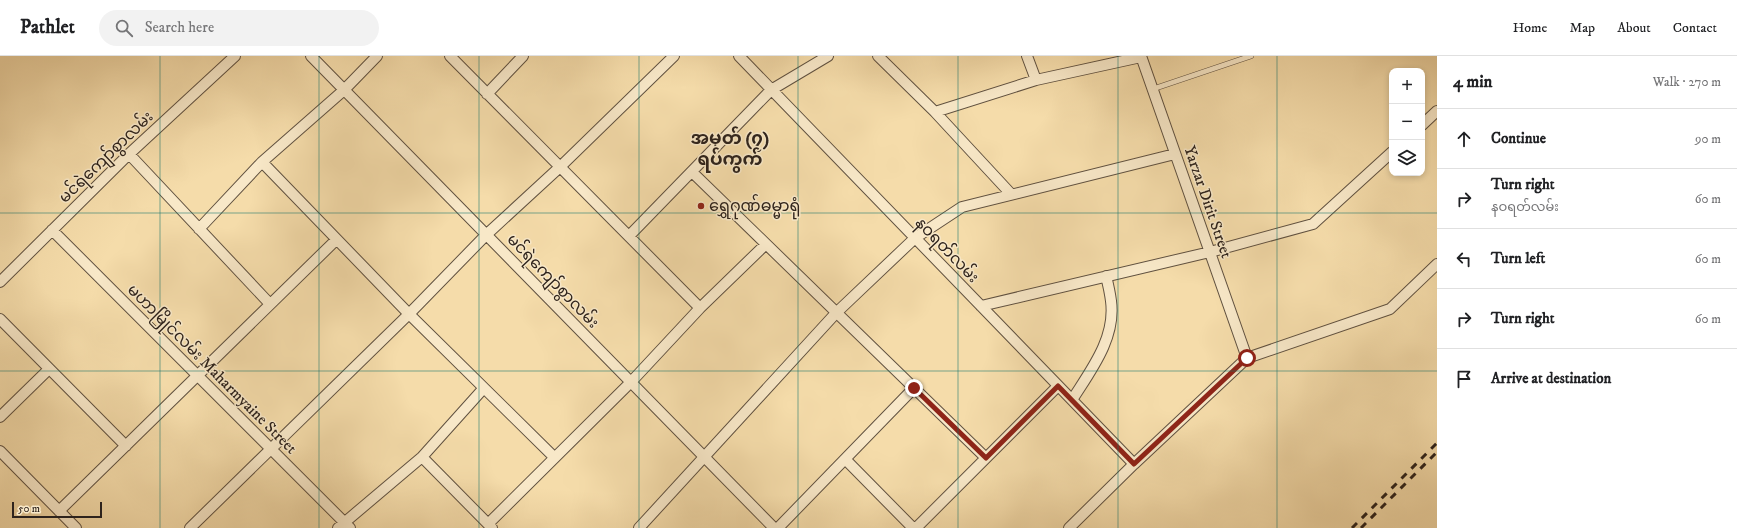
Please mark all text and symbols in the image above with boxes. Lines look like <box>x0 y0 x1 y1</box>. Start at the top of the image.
search box <box>99 10 379 46</box>
text: Pathlet <box>20 16 75 39</box>
icon: search <box>113 17 135 39</box>
text: Search here <box>145 18 214 37</box>
text: Home <box>1513 19 1547 37</box>
text: Map <box>1569 19 1595 37</box>
text: About <box>1617 19 1651 37</box>
text: Contact <box>1673 19 1717 37</box>
map controls <box>1389 68 1425 176</box>
button: + <box>1389 68 1425 104</box>
text: 4 min <box>1453 71 1492 93</box>
text: Walk · 270 m <box>1653 74 1721 90</box>
button: − <box>1389 104 1425 140</box>
street label: မင်ရဲကျော်စွာလမ်း <box>53 105 160 209</box>
district label: အမှတ် (၇) ရပ်ကွက် <box>691 126 769 173</box>
icon: ahead <box>1453 128 1475 150</box>
text: Continue <box>1491 129 1546 148</box>
text: 90 m <box>1695 131 1721 147</box>
button: layers <box>1389 140 1425 176</box>
street label: Yarzar Dirit Street <box>1179 143 1237 261</box>
text: Turn right <box>1491 175 1554 194</box>
icon: right <box>1453 188 1475 210</box>
text: 60 m <box>1695 191 1721 207</box>
place label: ရွှေဂုဏ်ဓမ္မာရုံ <box>709 194 800 220</box>
text: နဝရတ်လမ်း <box>1491 199 1559 215</box>
marker: ရွှေဂုဏ်ဓမ္မာရုံ <box>696 201 706 211</box>
street label: နဝရတ်လမ်း <box>909 212 985 289</box>
street label: မင်ရဲကျော်စွာလမ်း <box>501 228 605 335</box>
icon: left <box>1453 248 1475 270</box>
text: Turn left <box>1491 249 1545 268</box>
text: 60 m <box>1695 251 1721 267</box>
street label: မဟာမြိုင်လမ်း Maharmyaine Street <box>121 278 303 460</box>
icon: right <box>1453 308 1475 330</box>
text: Turn right <box>1491 309 1554 328</box>
text: 60 m <box>1695 311 1721 327</box>
route start <box>1238 349 1256 367</box>
icon: arrive <box>1453 368 1475 390</box>
text: Arrive at destination <box>1491 369 1611 388</box>
route end <box>905 379 923 397</box>
scale bar <box>12 500 102 519</box>
text: 50 m <box>18 502 40 516</box>

